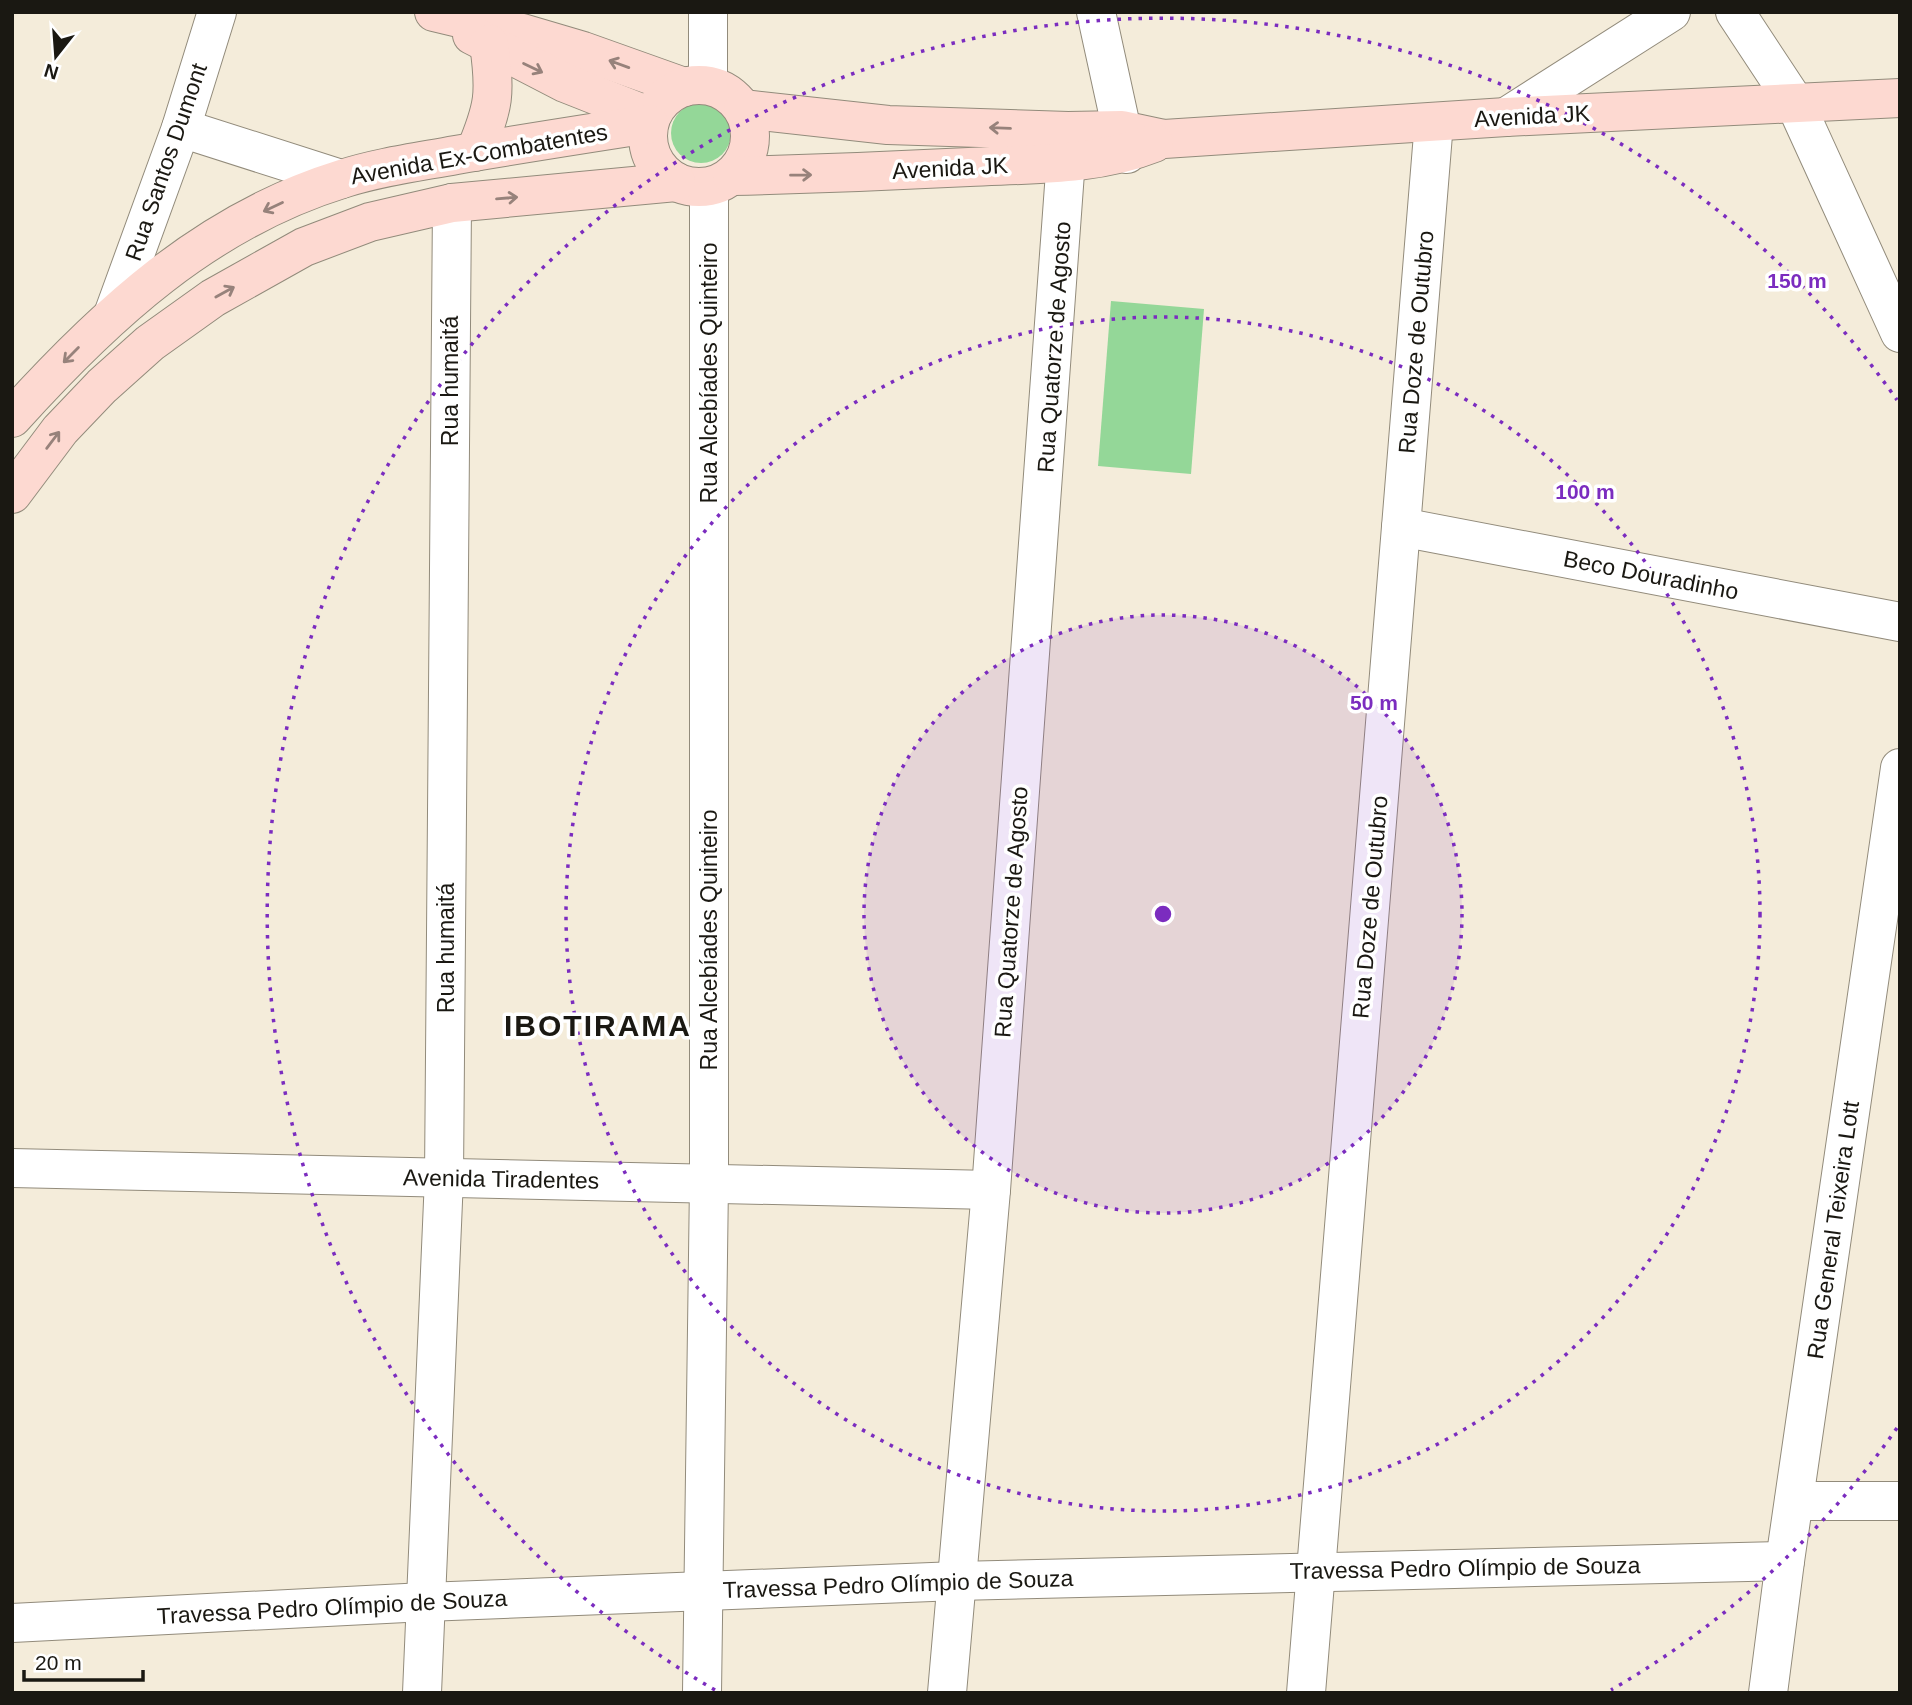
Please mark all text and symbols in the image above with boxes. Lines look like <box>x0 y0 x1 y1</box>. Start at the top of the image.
north arrow <box>21 21 91 91</box>
one-way arrow <box>609 57 631 69</box>
street label: Rua Santos Dumont <box>120 59 212 264</box>
text: N <box>42 60 61 84</box>
one-way arrow <box>522 61 543 75</box>
street label: Avenida JK <box>1473 100 1591 132</box>
street label: Avenida Ex-Combatentes <box>349 119 609 189</box>
one-way arrow <box>989 122 1012 135</box>
street label: Avenida JK <box>891 152 1009 184</box>
one-way arrow <box>789 168 812 181</box>
one-way arrow <box>495 191 518 204</box>
one-way arrow <box>263 201 284 215</box>
street label: Rua Quatorze de Agosto <box>1032 220 1076 474</box>
street label: Rua Doze de Outubro <box>1393 229 1439 455</box>
street label: Rua Alcebíades Quinteiro <box>696 243 722 503</box>
text: 150 m <box>1767 269 1827 292</box>
one-way arrow <box>214 285 234 299</box>
street label: Rua humaitá <box>437 316 463 446</box>
one-way arrow <box>62 346 79 363</box>
one-way arrow <box>45 430 60 449</box>
text: 100 m <box>1555 480 1615 503</box>
street label: Beco Douradinho <box>1561 545 1741 605</box>
text: 50 m <box>1350 691 1398 714</box>
street label: Rua Quatorze de Agosto <box>989 785 1033 1039</box>
street label: Rua Doze de Outubro <box>1347 794 1393 1020</box>
street label: Rua Alcebíades Quinteiro <box>696 810 722 1070</box>
street label: Rua humaitá <box>433 883 459 1013</box>
centre of rings <box>1151 902 1175 926</box>
district label: IBOTIRAMA <box>504 1009 692 1042</box>
street label: Rua General Teixeira Lott <box>1802 1099 1864 1361</box>
street label: Avenida Tiradentes <box>403 1164 599 1194</box>
street label: Travessa Pedro Olímpio de Souza <box>1289 1552 1641 1584</box>
street label: Travessa Pedro Olímpio de Souza <box>722 1565 1074 1603</box>
street label: Travessa Pedro Olímpio de Souza <box>156 1585 508 1629</box>
scale bar <box>24 1638 144 1682</box>
text: 20 m <box>35 1651 82 1674</box>

